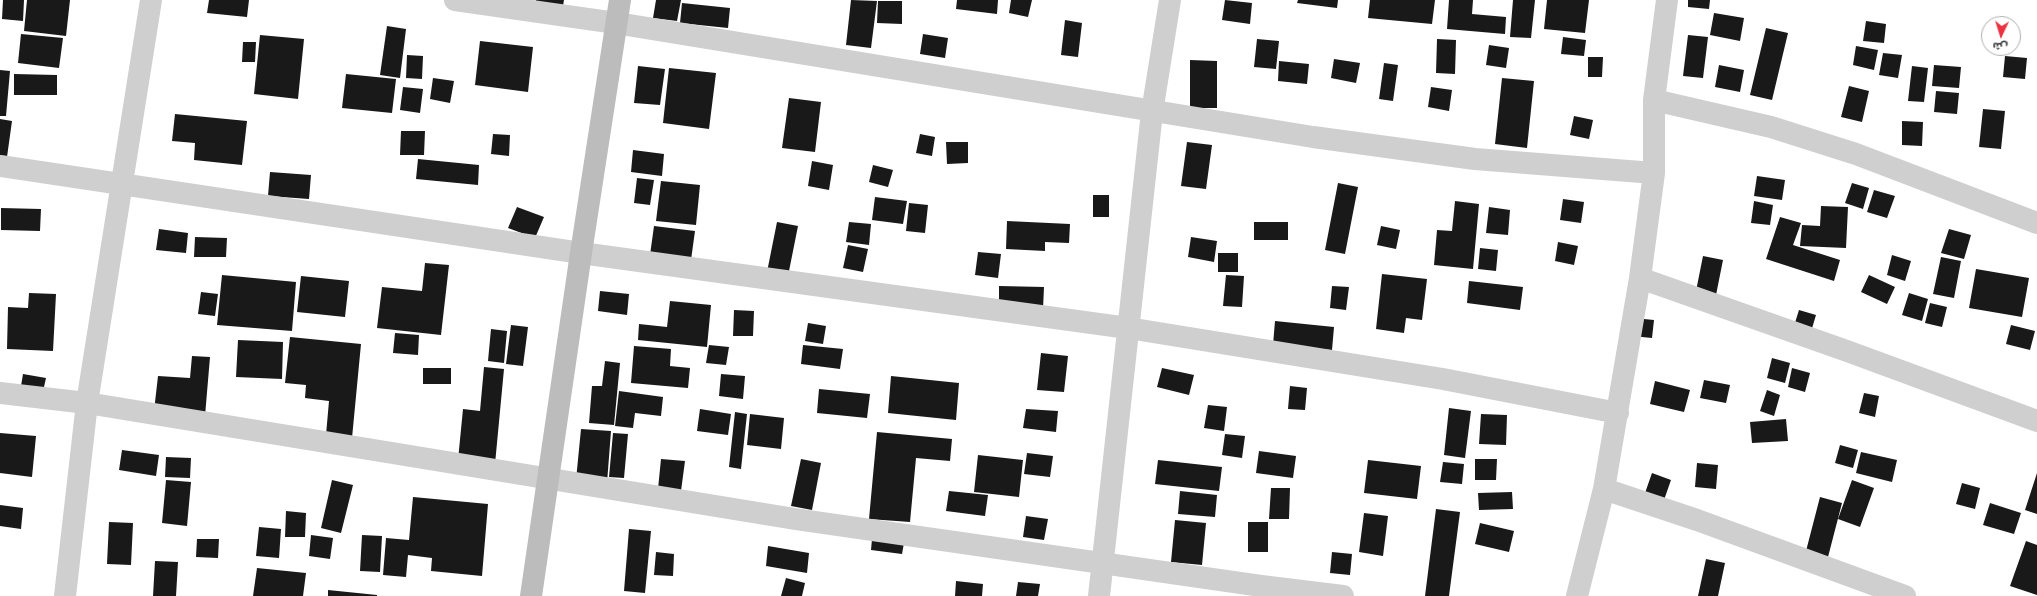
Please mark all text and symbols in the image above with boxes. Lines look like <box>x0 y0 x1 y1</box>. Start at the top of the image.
north arrow <box>1981 16 2021 56</box>
text: ش <box>1992 40 2008 54</box>

